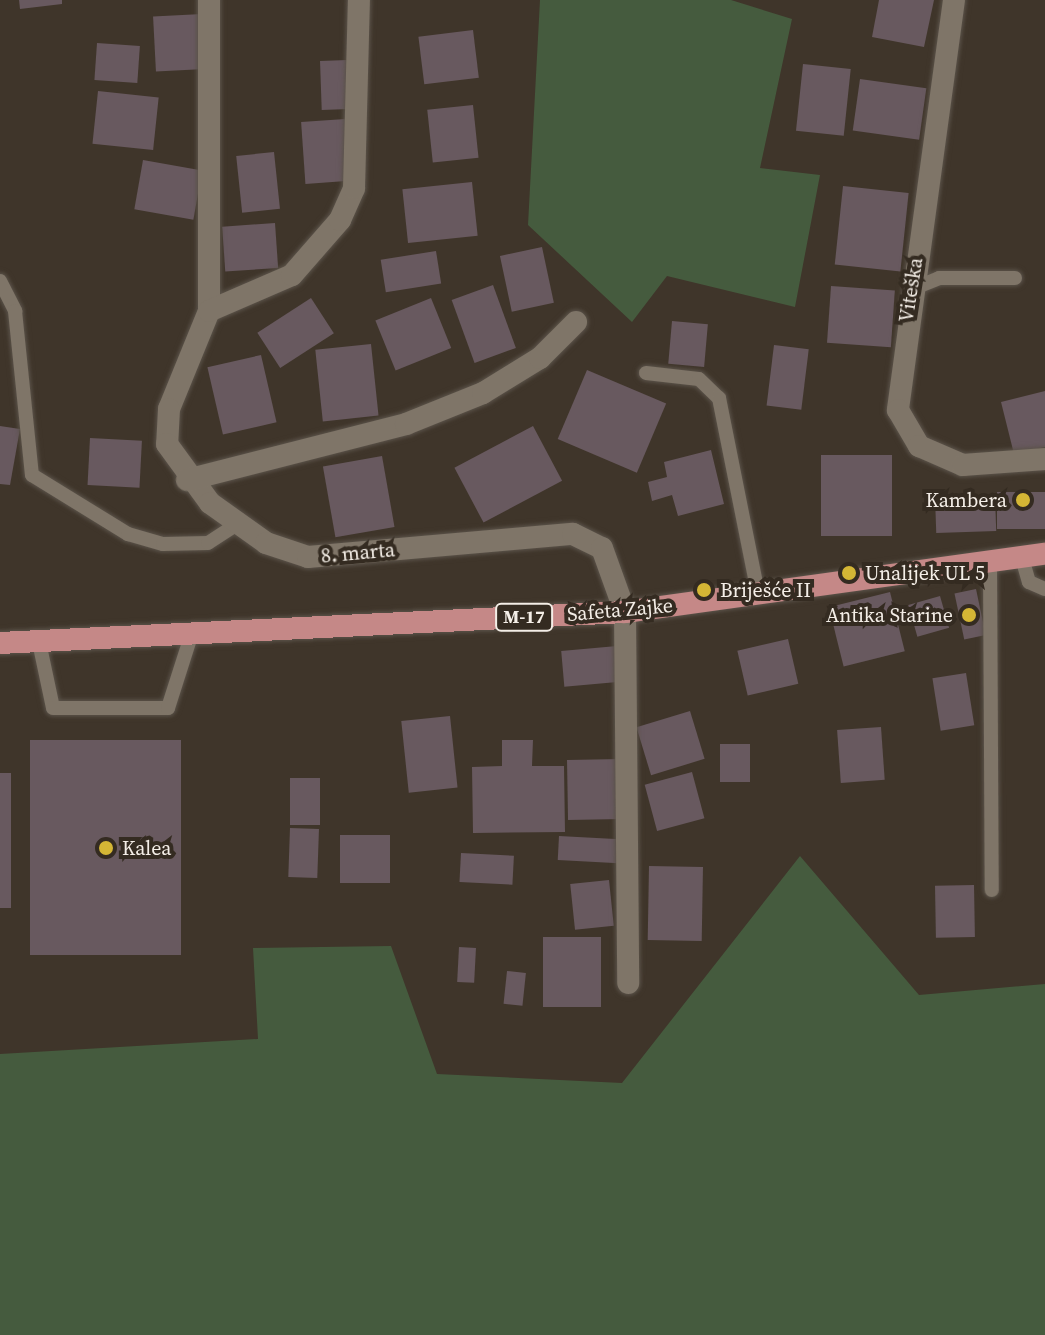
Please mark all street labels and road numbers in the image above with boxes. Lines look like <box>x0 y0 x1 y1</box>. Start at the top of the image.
street label: Viteška <box>894 256 928 324</box>
street label: 8. marta <box>320 538 396 568</box>
street label: Safeta Zajke <box>566 593 674 627</box>
road number: M-17 <box>494 603 554 631</box>

